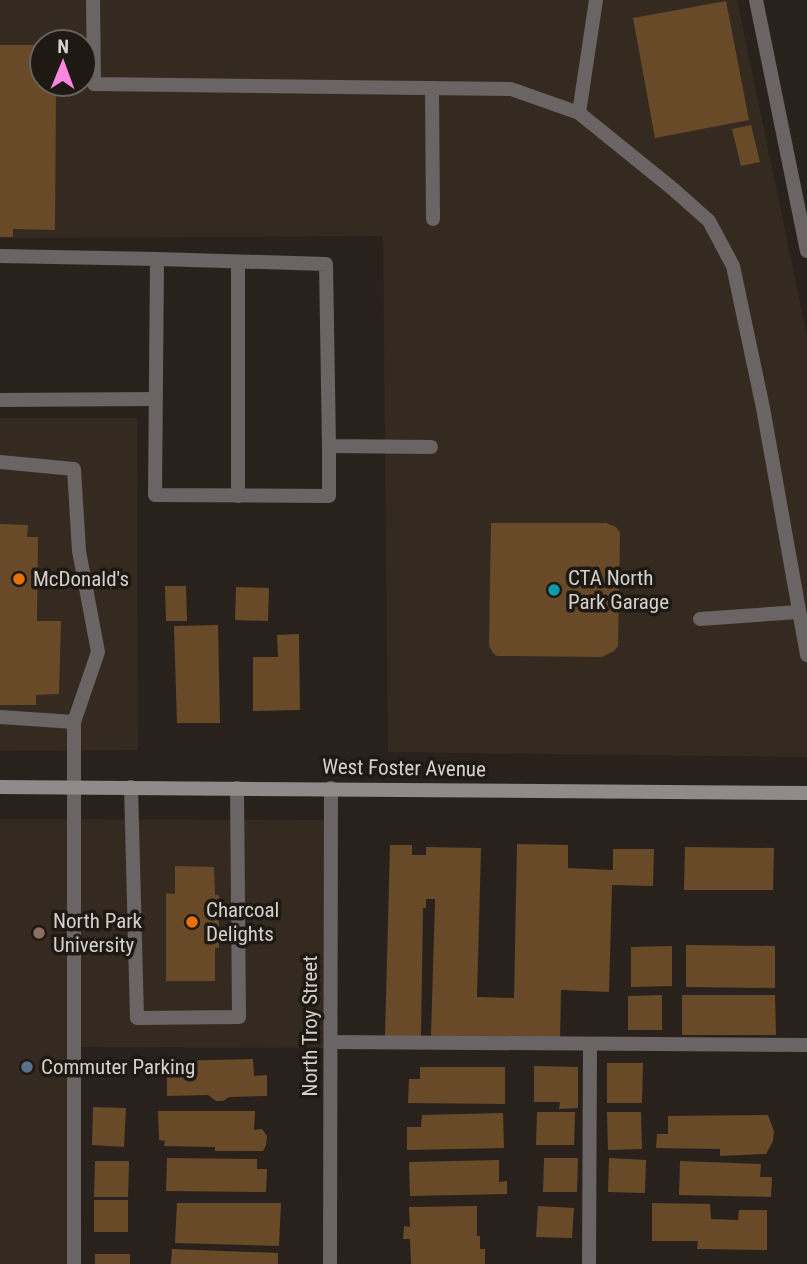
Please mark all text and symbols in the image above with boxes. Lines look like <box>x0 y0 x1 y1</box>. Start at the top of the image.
north arrow <box>28 28 98 98</box>
text: N <box>57 35 69 58</box>
place label: CTA North Park Garage <box>568 566 669 614</box>
place label: McDonald's <box>33 567 129 591</box>
marker: McDonald's <box>11 571 27 587</box>
marker: CTA North Park Garage <box>546 582 562 598</box>
street label: West Foster Avenue <box>322 755 486 781</box>
place label: Charcoal Delights <box>206 898 279 946</box>
place label: North Park University <box>53 909 143 957</box>
marker: Charcoal Delights <box>184 914 200 930</box>
marker: North Park University <box>31 925 47 941</box>
street label: North Troy Street <box>298 956 322 1096</box>
place label: Commuter Parking <box>41 1055 195 1079</box>
marker: Commuter Parking <box>19 1059 35 1075</box>

